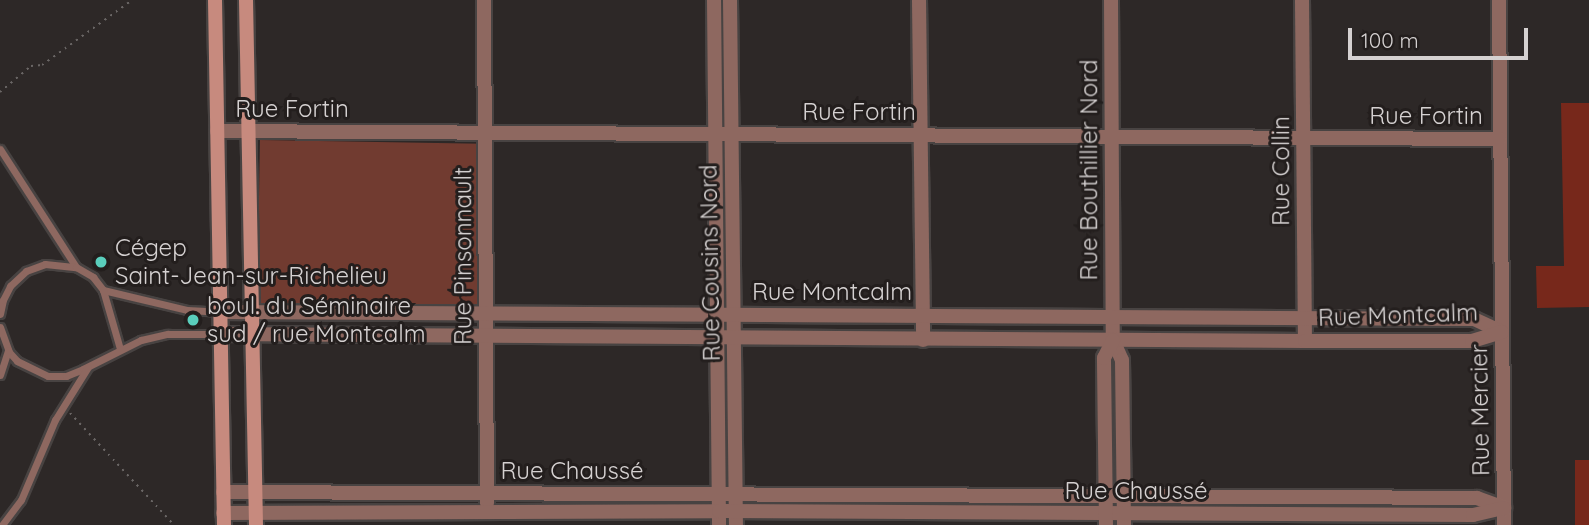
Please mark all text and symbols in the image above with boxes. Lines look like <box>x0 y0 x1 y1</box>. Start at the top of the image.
scale bar <box>1351 14 1531 58</box>
text: 100 m <box>1361 27 1419 53</box>
street label: Rue Bouthillier Nord <box>1075 59 1103 281</box>
street label: Rue Fortin <box>235 95 349 123</box>
street label: Rue Fortin <box>802 98 916 126</box>
street label: Rue Fortin <box>1369 102 1483 130</box>
street label: Rue Collin <box>1267 116 1295 226</box>
street label: Rue Cousins Nord <box>694 164 726 362</box>
street label: Rue Pinsonnault <box>449 167 477 345</box>
place label: Cégep Saint-Jean-sur-Richelieu <box>115 234 387 290</box>
marker: Cégep Saint-Jean-sur-Richelieu <box>93 254 109 270</box>
street label: Rue Montcalm <box>752 278 912 306</box>
place label: boul. du Séminaire sud / rue Montcalm <box>207 292 426 348</box>
street label: Rue Montcalm <box>1317 298 1479 332</box>
marker: boul. du Séminaire sud / rue Montcalm <box>185 312 201 328</box>
street label: Rue Mercier <box>1464 344 1496 476</box>
street label: Rue Chaussé <box>501 457 643 485</box>
street label: Rue Chaussé <box>1065 477 1207 505</box>

